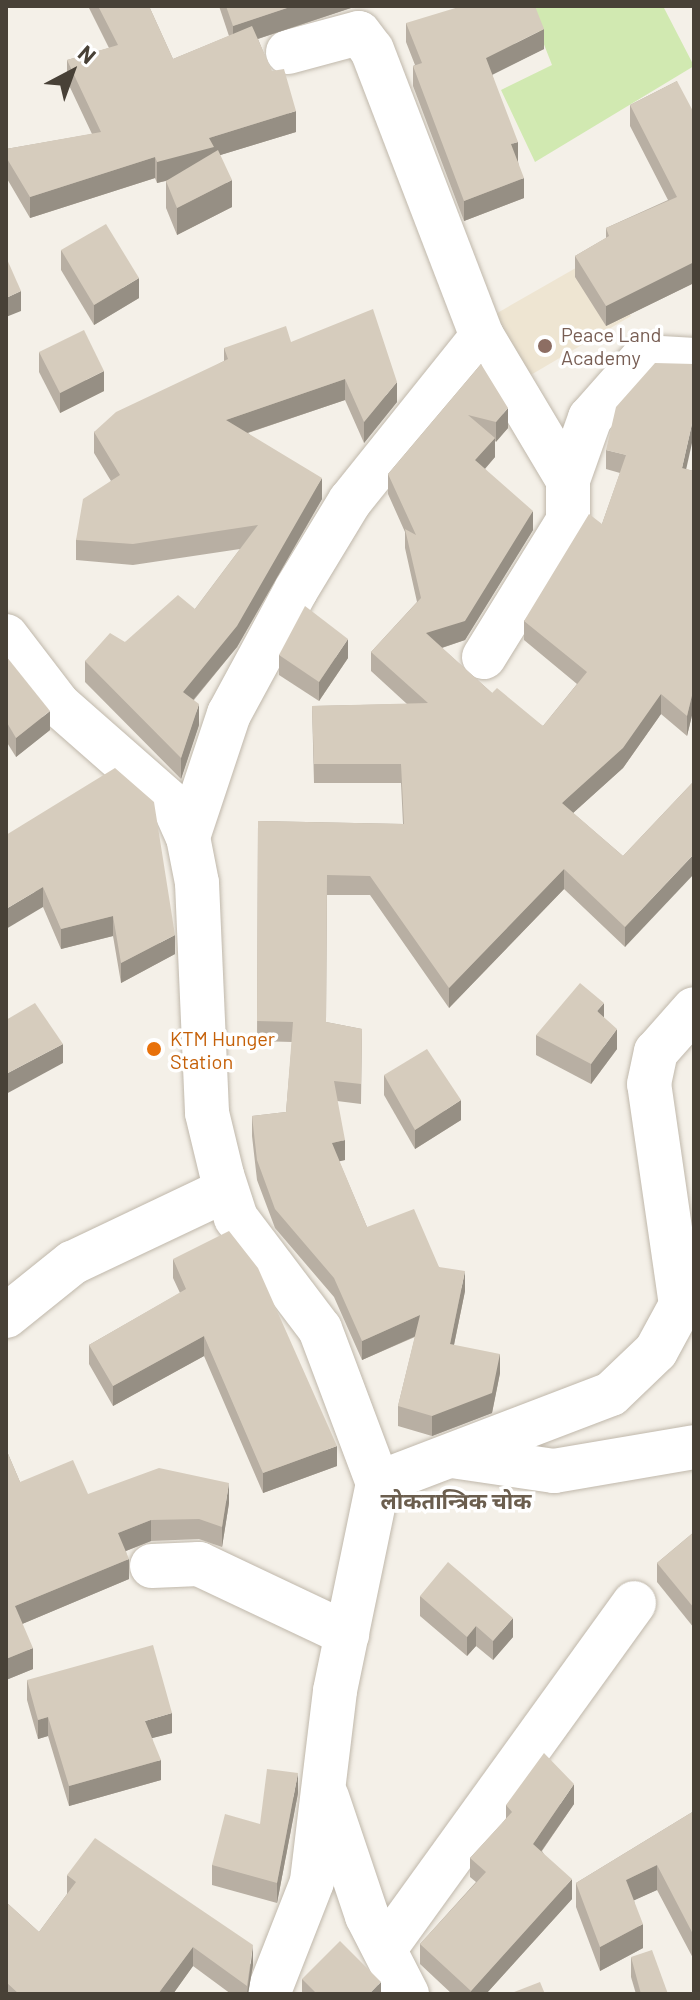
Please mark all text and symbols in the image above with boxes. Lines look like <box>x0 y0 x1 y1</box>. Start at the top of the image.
north arrow <box>32 32 112 112</box>
text: N <box>74 39 102 68</box>
place label: Peace Land Academy <box>561 322 661 369</box>
marker: Peace Land Academy <box>536 337 554 355</box>
place label: KTM Hunger Station <box>170 1026 275 1073</box>
marker: KTM Hunger Station <box>145 1040 163 1058</box>
district label: लोकतान्त्रिक चोक <box>381 1488 531 1514</box>

